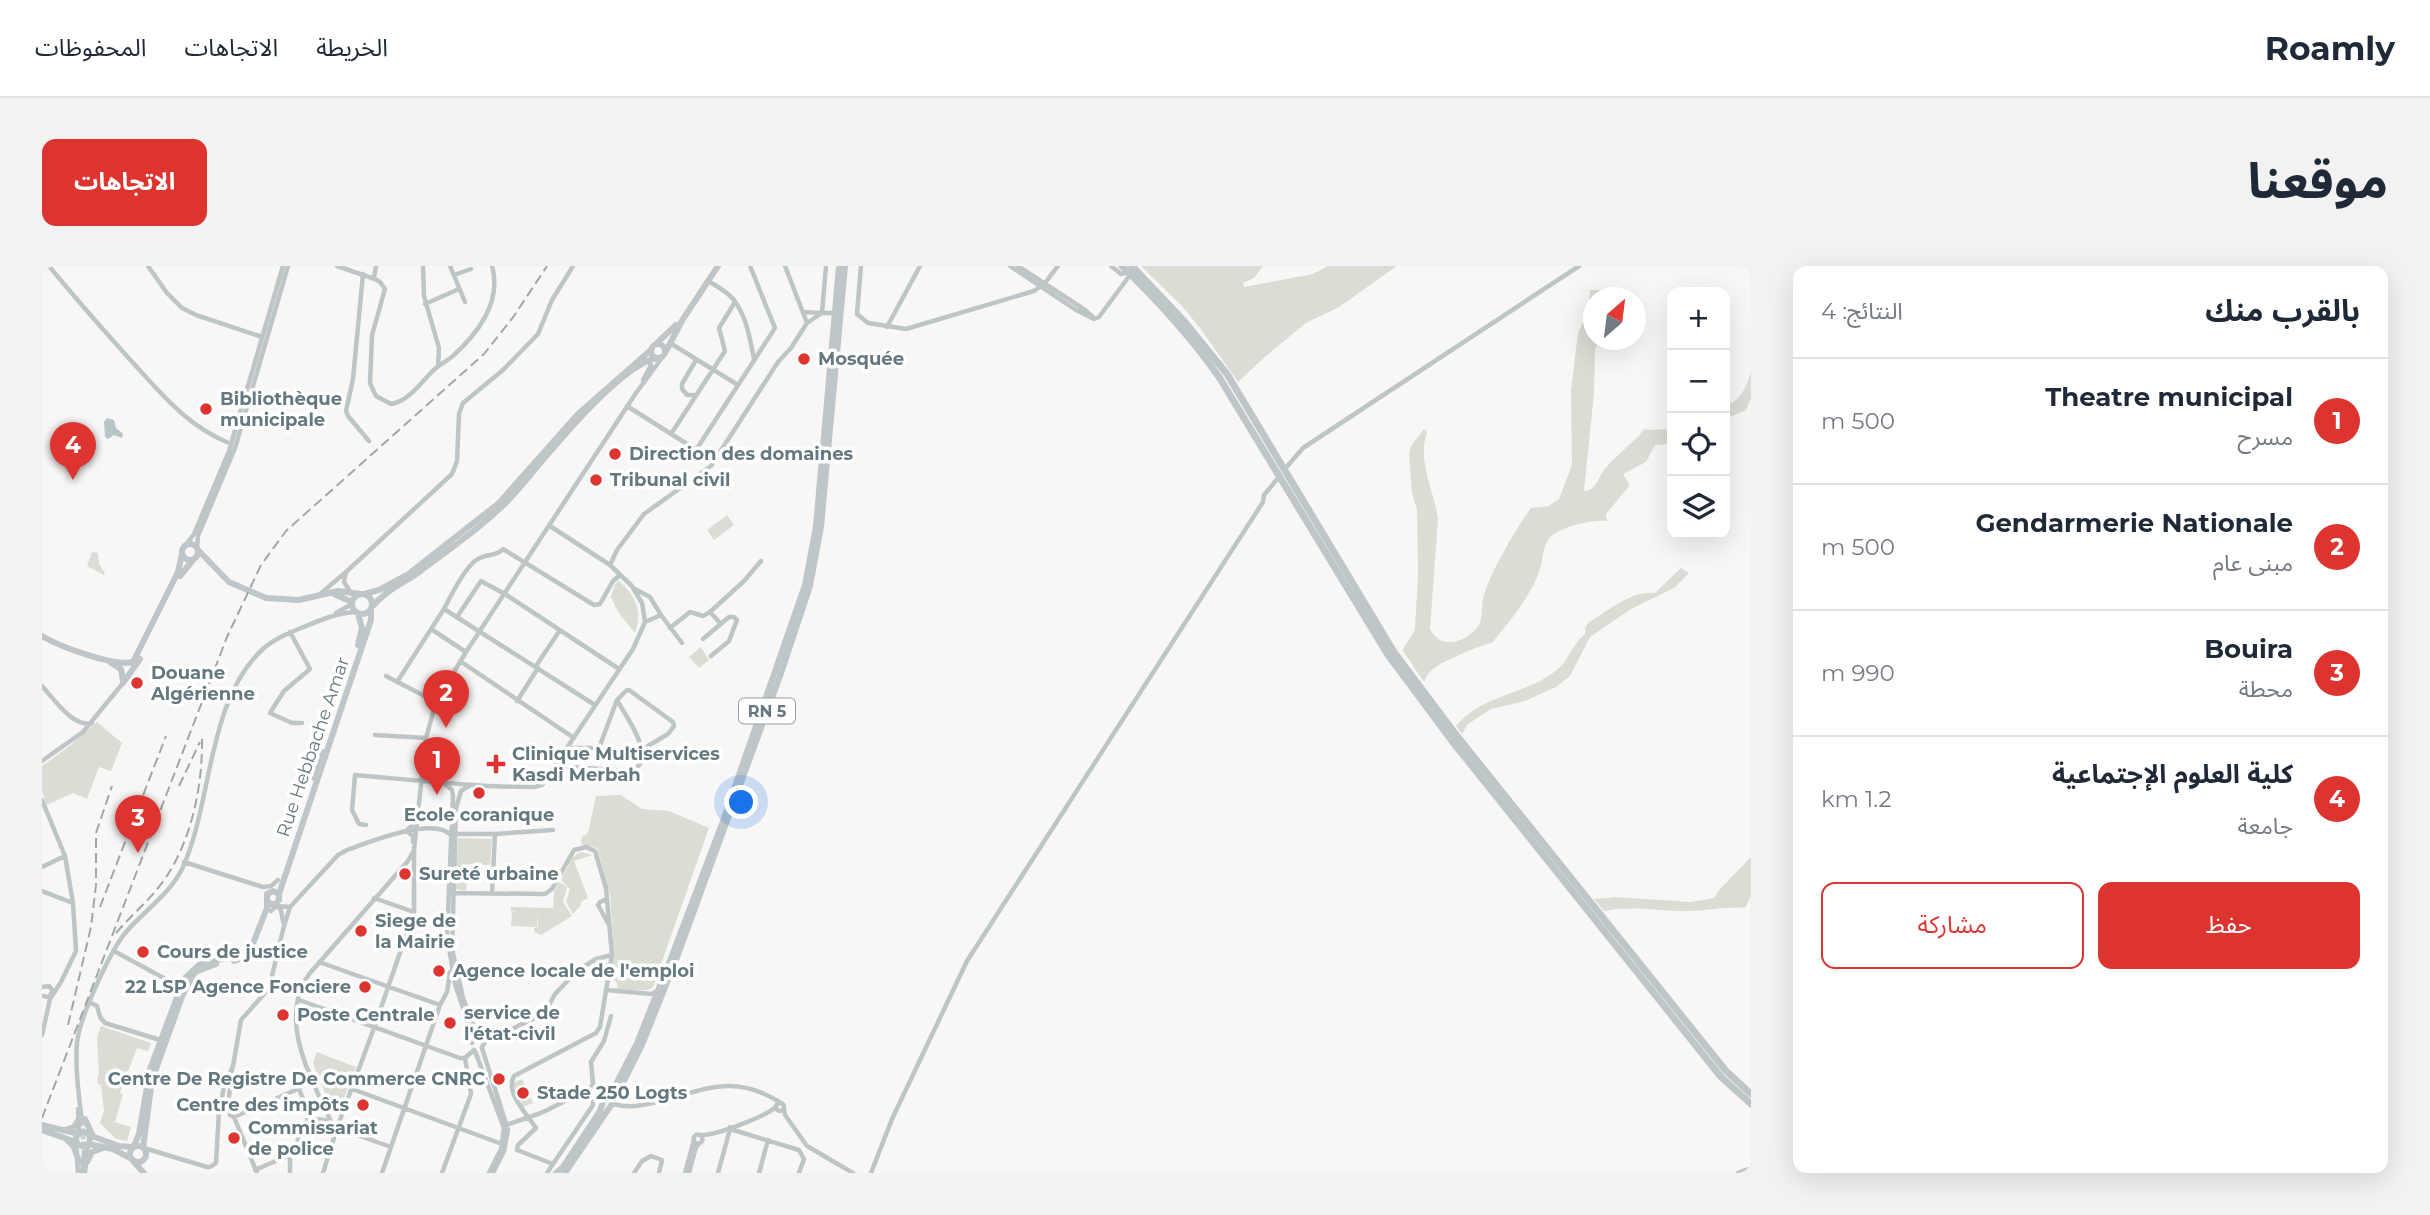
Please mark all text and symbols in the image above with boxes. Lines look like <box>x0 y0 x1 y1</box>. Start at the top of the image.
text: Roamly <box>2265 28 2395 68</box>
text: المحفوظات <box>35 33 146 62</box>
text: الاتجاهات <box>184 33 278 62</box>
text: الخريطة <box>316 33 388 62</box>
button: الاتجاهات <box>42 139 207 226</box>
text: موقعنا <box>2248 151 2388 210</box>
north arrow <box>1583 287 1646 350</box>
map controls <box>1667 287 1730 539</box>
button: + <box>1667 287 1730 350</box>
text: بالقرب منك <box>2205 292 2360 329</box>
text: النتائج: 4 <box>1821 297 1903 325</box>
place label: Mosquée <box>818 348 904 370</box>
button: − <box>1667 350 1730 413</box>
marker: Mosquée <box>796 351 812 367</box>
text: Theatre municipal <box>2045 381 2293 413</box>
place label: Bibliothèque municipale <box>220 388 342 431</box>
marker: Bibliothèque municipale <box>198 401 214 417</box>
text: 500 m <box>1821 407 1895 435</box>
text: 1 <box>2332 407 2342 435</box>
button: locate <box>1667 413 1730 476</box>
pin: 4 <box>50 422 96 480</box>
text: مسرح <box>2238 423 2293 451</box>
place label: Direction des domaines <box>629 443 854 465</box>
marker: Direction des domaines <box>607 446 623 462</box>
place label: Tribunal civil <box>610 469 730 491</box>
marker: Tribunal civil <box>588 472 604 488</box>
button: layers <box>1667 476 1730 539</box>
text: Gendarmerie Nationale <box>1975 507 2293 539</box>
text: 500 m <box>1821 533 1895 561</box>
text: 2 <box>2330 533 2344 561</box>
text: مبنى عام <box>2213 549 2293 577</box>
text: Bouira <box>2204 633 2293 665</box>
street label: Rue Hebbache Amar <box>272 654 354 840</box>
text: 990 m <box>1821 659 1895 687</box>
text: 3 <box>2330 659 2344 687</box>
place label: Douane Algérienne <box>150 662 255 705</box>
pin: 2 <box>423 670 469 728</box>
marker: Douane Algérienne <box>129 675 145 691</box>
text: محطة <box>2239 675 2293 703</box>
road number: RN 5 <box>739 698 795 724</box>
pin: 1 <box>414 737 460 795</box>
place label: Clinique Multiservices Kasdi Merbah <box>512 743 720 786</box>
marker: Clinique Multiservices Kasdi Merbah <box>486 754 506 774</box>
text: كلية العلوم الإجتماعية <box>2052 758 2293 790</box>
marker: Ecole coranique <box>471 785 487 801</box>
your location <box>724 785 758 819</box>
text: 1.2 km <box>1821 785 1892 813</box>
text: 4 <box>2329 785 2345 813</box>
pin: 3 <box>115 795 161 853</box>
place label: Ecole coranique <box>404 804 554 826</box>
text: جامعة <box>2238 812 2293 840</box>
place label: Sureté urbaine <box>419 863 559 885</box>
marker: Sureté urbaine <box>397 866 413 882</box>
button: مشاركة <box>1821 882 2084 969</box>
button: حفظ <box>2098 882 2360 969</box>
place label: Siege de la Mairie <box>375 910 456 953</box>
marker: Siege de la Mairie <box>353 923 369 939</box>
place label: Cours de justice <box>157 941 308 963</box>
marker: Cours de justice <box>135 944 151 960</box>
place label: Agence locale de l'emploi <box>452 960 694 982</box>
marker: Agence locale de l'emploi <box>431 963 447 979</box>
place label: 22 LSP Agence Fonciere <box>125 976 351 998</box>
marker: 22 LSP Agence Fonciere <box>357 979 373 995</box>
place label: service de l'état-civil <box>464 1002 560 1045</box>
place label: Poste Centrale <box>297 1004 435 1026</box>
marker: Poste Centrale <box>275 1007 291 1023</box>
marker: service de l'état-civil <box>442 1015 458 1031</box>
place label: Centre De Registre De Commerce CNRC <box>108 1068 485 1090</box>
marker: Centre De Registre De Commerce CNRC <box>491 1071 507 1087</box>
place label: Stade 250 Logts <box>537 1082 688 1104</box>
marker: Stade 250 Logts <box>515 1085 531 1101</box>
place label: Centre des impôts <box>176 1094 349 1116</box>
marker: Centre des impôts <box>355 1097 371 1113</box>
place label: Commissariat de police <box>248 1117 378 1160</box>
marker: Commissariat de police <box>226 1130 242 1146</box>

